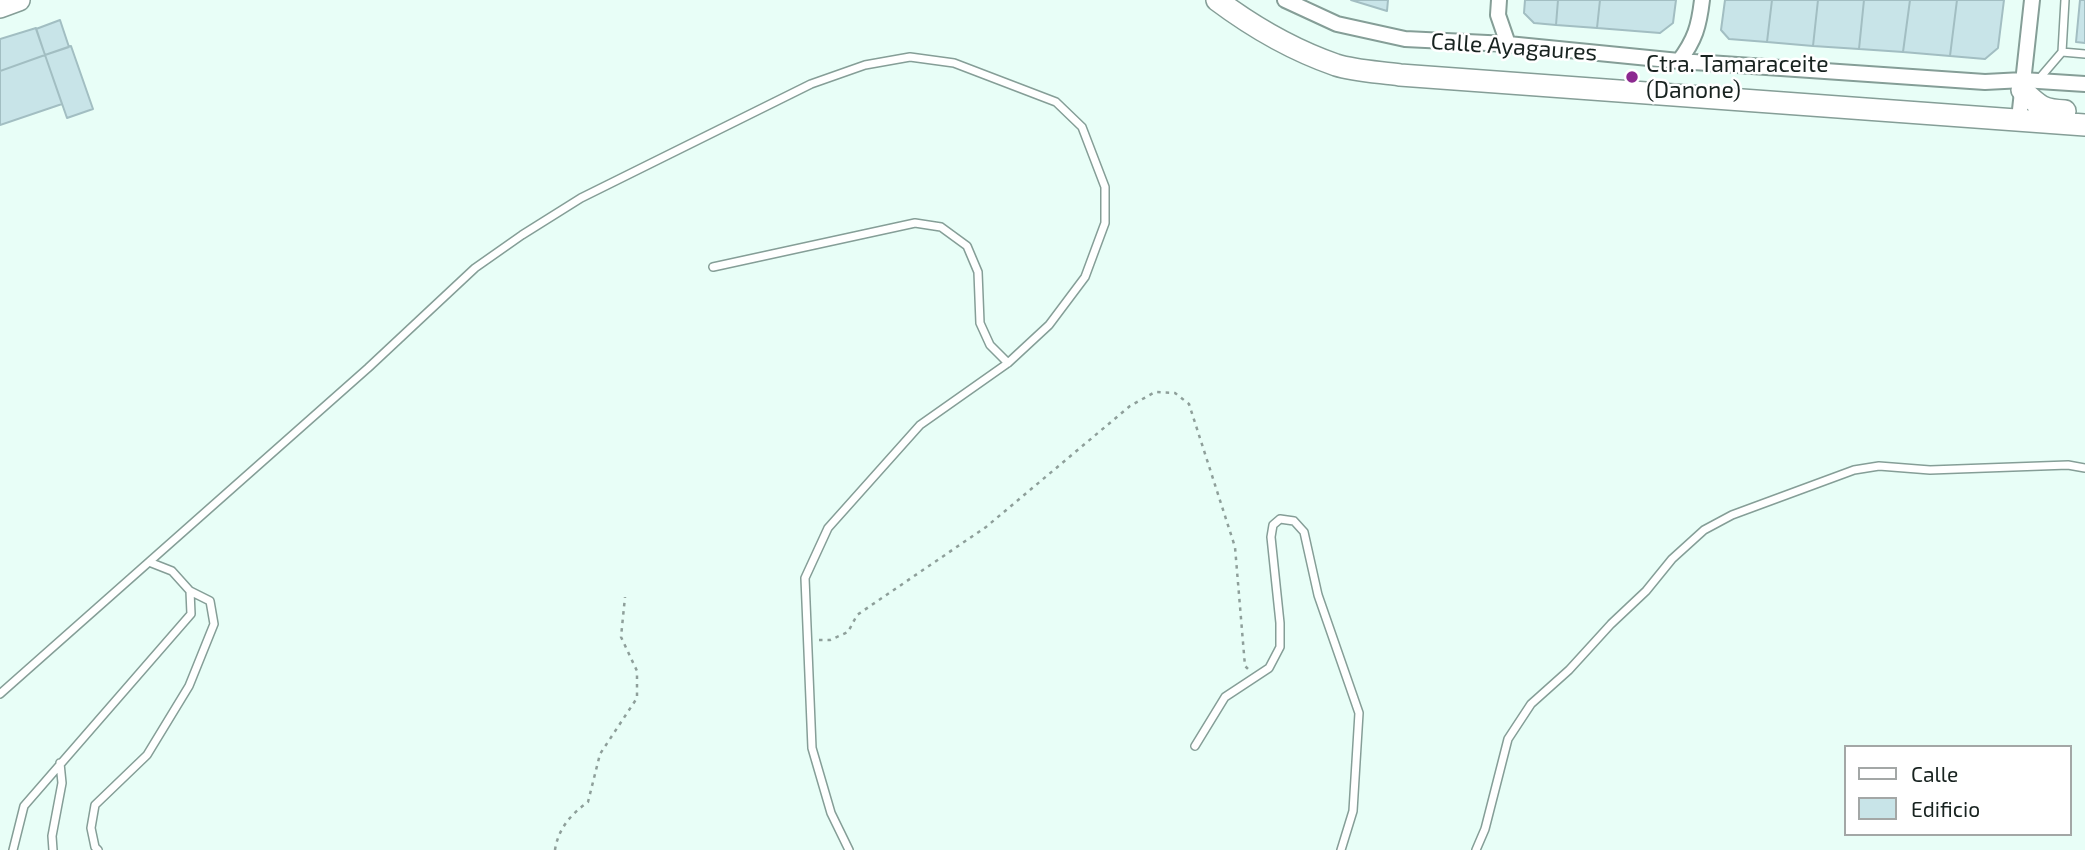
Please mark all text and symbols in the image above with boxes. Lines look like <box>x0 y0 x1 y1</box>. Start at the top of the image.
street label: Calle Ayagaures <box>1430 27 1598 67</box>
place label: Ctra. Tamaraceite (Danone) <box>1646 50 1829 104</box>
marker: Ctra. Tamaraceite (Danone) <box>1624 69 1640 85</box>
legend <box>1843 745 2071 836</box>
text: Calle <box>1911 761 1958 786</box>
text: Edificio <box>1911 796 1980 821</box>

